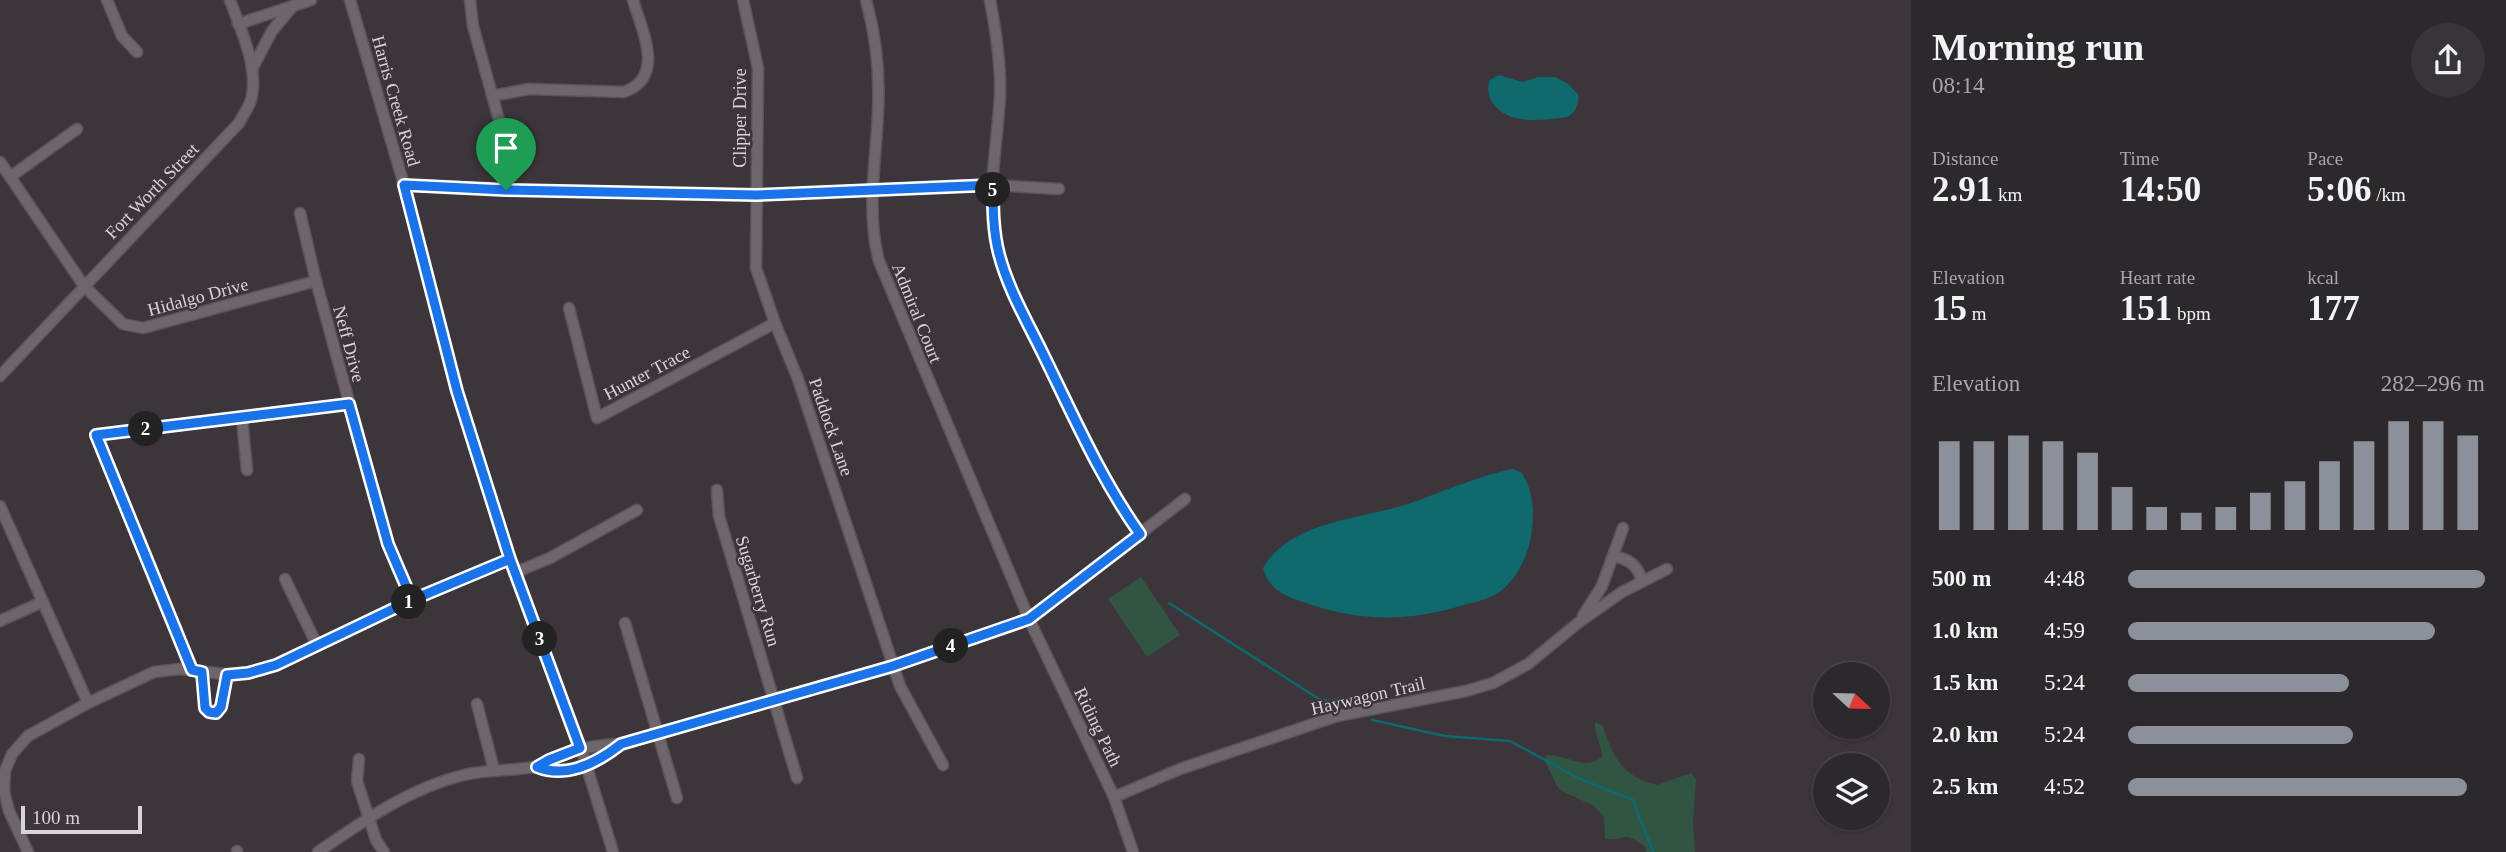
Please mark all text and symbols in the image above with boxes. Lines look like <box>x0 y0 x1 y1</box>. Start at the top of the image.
button: share <box>2411 23 2485 97</box>
text: Morning run <box>1932 26 2144 68</box>
street label: Harris Creek Road <box>368 33 424 169</box>
street label: Clipper Drive <box>730 68 750 168</box>
text: 08:14 <box>1932 73 1984 98</box>
pin <box>476 118 536 190</box>
icon: arrive <box>487 129 525 167</box>
street label: Fort Worth Street <box>101 139 203 243</box>
text: Distance <box>1932 148 1998 169</box>
text: Time <box>2120 148 2159 169</box>
text: Pace <box>2307 148 2343 169</box>
text: 2.91 <box>1932 170 1993 209</box>
text: 14:50 <box>2120 170 2201 209</box>
text: 5:06 <box>2307 170 2371 209</box>
pin: 5 <box>976 172 1010 208</box>
text: 5 <box>988 179 997 200</box>
text: km <box>1993 184 2022 205</box>
text: /km <box>2371 184 2406 205</box>
street label: Admiral Court <box>888 260 946 366</box>
text: Elevation <box>1932 267 2005 288</box>
text: Heart rate <box>2120 267 2195 288</box>
text: kcal <box>2307 267 2339 288</box>
street label: Hidalgo Drive <box>145 274 251 320</box>
text: 15 <box>1932 289 1967 328</box>
text: 151 <box>2120 289 2172 328</box>
text: 177 <box>2307 289 2360 328</box>
text: m <box>1967 303 1987 324</box>
text: bpm <box>2172 303 2211 324</box>
street label: Neff Drive <box>329 304 369 384</box>
street label: Hunter Trace <box>601 342 693 404</box>
text: Elevation <box>1932 371 2020 396</box>
text: 282–296 m <box>2381 371 2485 396</box>
street label: Paddock Lane <box>805 375 857 479</box>
pin: 2 <box>128 412 164 446</box>
text: 2 <box>141 418 150 439</box>
street label: Sugarberry Run <box>732 533 784 649</box>
text: 500 m <box>1932 566 1991 591</box>
text: 4:48 <box>2044 566 2085 591</box>
pin: 1 <box>392 584 426 620</box>
text: 1 <box>404 591 413 612</box>
text: 1.0 km <box>1932 618 1998 643</box>
text: 4:59 <box>2044 618 2085 643</box>
pin: 3 <box>522 622 558 656</box>
text: 3 <box>535 628 544 649</box>
pin: 4 <box>934 628 968 664</box>
text: 4 <box>946 635 955 656</box>
north arrow <box>1813 662 1890 738</box>
map controls <box>1813 662 1890 830</box>
text: 1.5 km <box>1932 670 1998 695</box>
text: 5:24 <box>2044 670 2085 695</box>
street label: Haywagon Trail <box>1309 673 1427 719</box>
street label: Riding Path <box>1070 684 1126 770</box>
text: 2.0 km <box>1932 722 1998 747</box>
text: 5:24 <box>2044 722 2085 747</box>
button: layers <box>1813 753 1890 830</box>
text: 2.5 km <box>1932 774 1998 799</box>
text: 4:52 <box>2044 774 2085 799</box>
scale bar <box>21 803 142 835</box>
text: 100 m <box>32 807 80 828</box>

